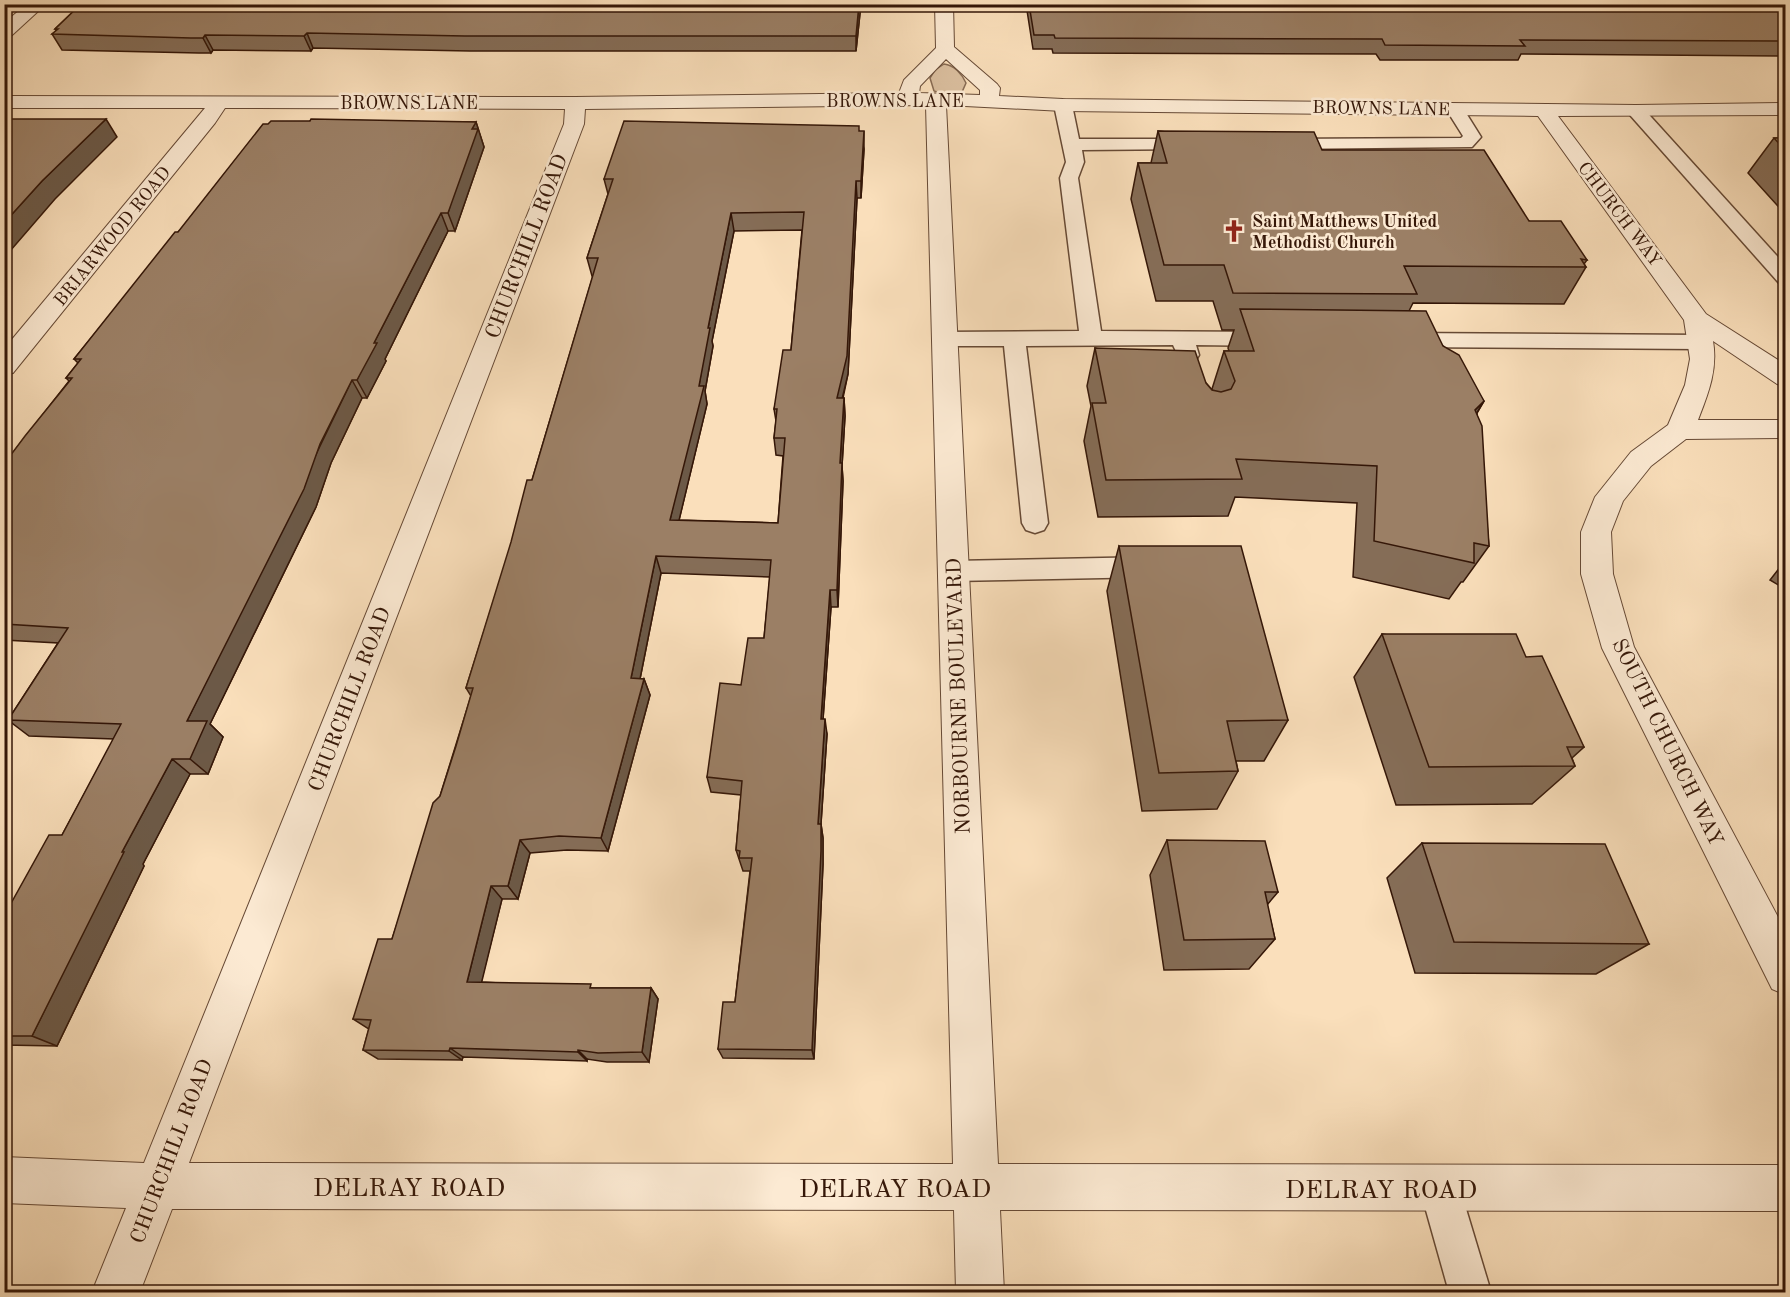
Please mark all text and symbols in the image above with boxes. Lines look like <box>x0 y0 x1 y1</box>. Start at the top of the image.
street label: BROWNS LANE <box>826 93 964 111</box>
street label: BROWNS LANE <box>340 95 478 113</box>
street label: BROWNS LANE <box>1312 99 1450 119</box>
street label: CHURCHILL ROAD <box>483 151 572 342</box>
street label: CHURCH WAY <box>1574 159 1664 270</box>
street label: BRIARWOOD ROAD <box>51 164 174 310</box>
place label: Saint Matthews United Methodist Church <box>1252 213 1437 252</box>
church icon: Saint Matthews United Methodist Church <box>1221 218 1247 244</box>
street label: NORBOURNE BOULEVARD <box>944 557 975 835</box>
street label: CHURCHILL ROAD <box>306 604 395 795</box>
street label: SOUTH CHURCH WAY <box>1607 636 1726 850</box>
street label: CHURCHILL ROAD <box>128 1056 217 1247</box>
street label: DELRAY ROAD <box>313 1176 505 1202</box>
street label: DELRAY ROAD <box>799 1177 991 1203</box>
street label: DELRAY ROAD <box>1285 1178 1477 1204</box>

